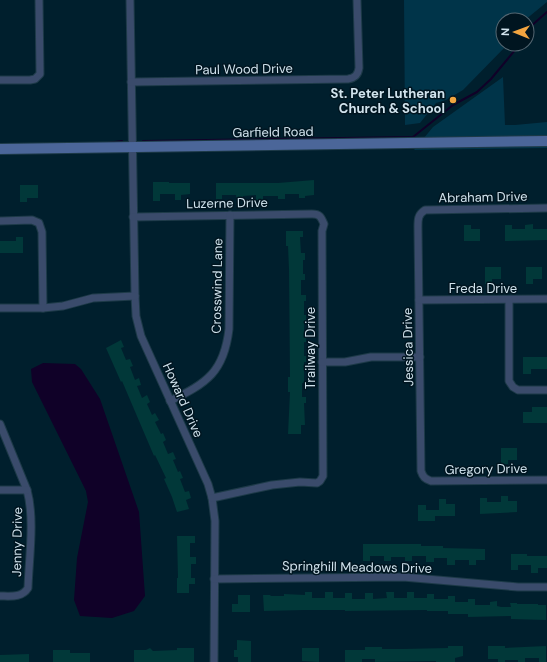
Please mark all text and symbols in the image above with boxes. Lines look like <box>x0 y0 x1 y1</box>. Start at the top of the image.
north arrow <box>495 12 535 52</box>
text: N <box>498 28 512 36</box>
street label: Paul Wood Drive <box>195 60 293 78</box>
place label: St. Peter Lutheran Church & School <box>330 85 445 117</box>
marker: St. Peter Lutheran Church & School <box>448 95 458 105</box>
street label: Garfield Road <box>232 123 314 141</box>
street label: Abraham Drive <box>438 188 528 206</box>
street label: Luzerne Drive <box>186 194 268 212</box>
street label: Crosswind Lane <box>208 238 226 334</box>
street label: Freda Drive <box>449 280 517 297</box>
street label: Trailway Drive <box>302 307 319 389</box>
street label: Jessica Drive <box>399 307 417 387</box>
street label: Howard Drive <box>159 360 207 440</box>
street label: Gregory Drive <box>444 460 528 478</box>
street label: Jenny Drive <box>8 507 26 577</box>
street label: Springhill Meadows Drive <box>282 557 432 577</box>

